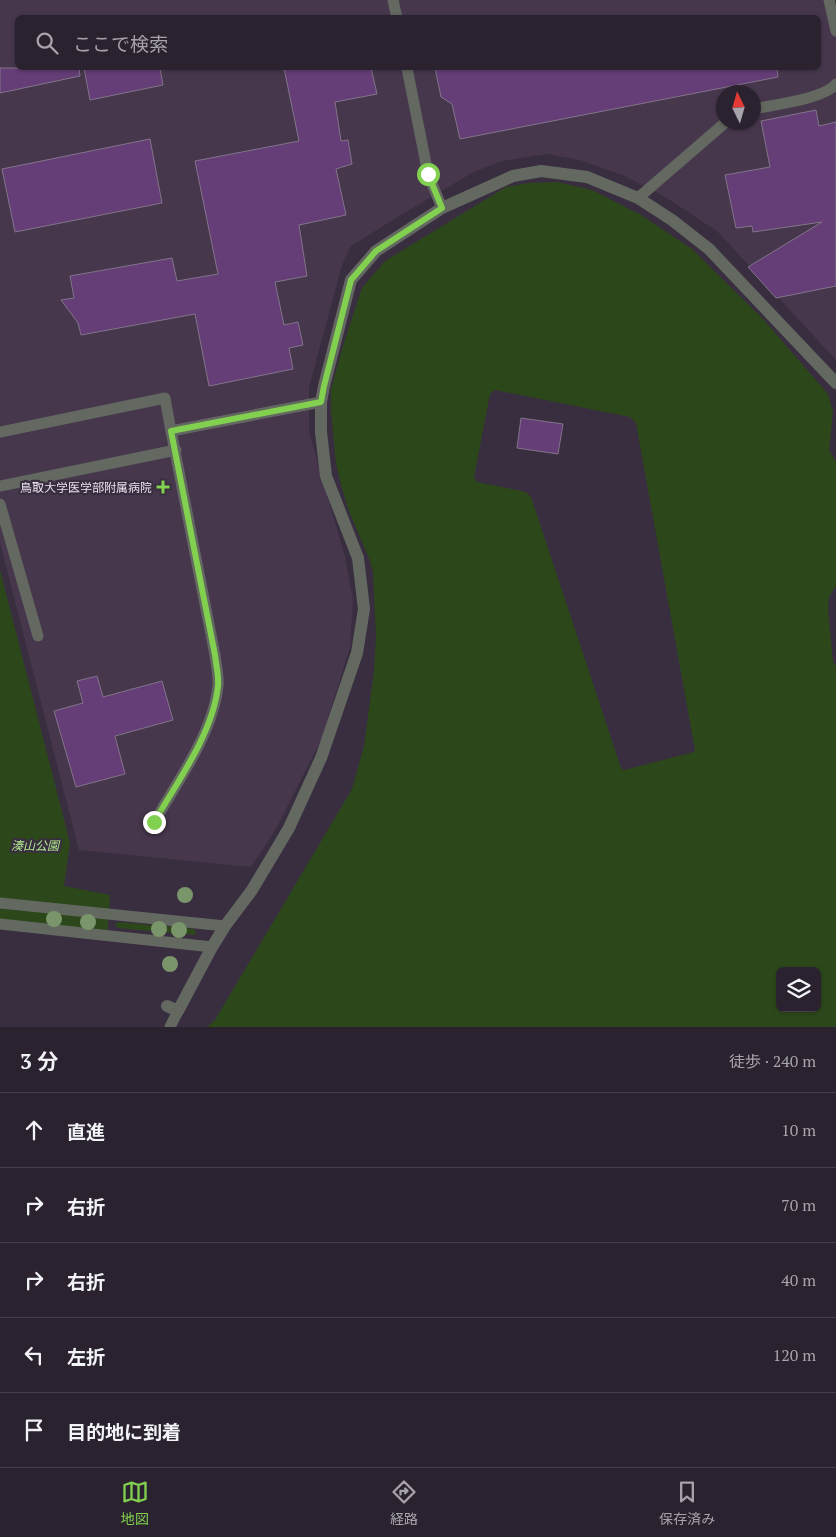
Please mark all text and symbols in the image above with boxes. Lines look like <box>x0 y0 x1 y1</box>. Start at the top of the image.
search box <box>15 15 821 70</box>
icon: search <box>33 29 61 57</box>
text: ここで検索 <box>73 31 168 56</box>
north arrow <box>716 85 761 130</box>
route start <box>417 163 440 186</box>
place label: 鳥取大学医学部附属病院 <box>20 480 152 495</box>
marker: 鳥取大学医学部附属病院 <box>156 480 170 494</box>
route end <box>143 811 166 834</box>
park label: 湊山公園 <box>11 838 61 853</box>
map controls <box>776 967 821 1012</box>
button: layers <box>776 967 821 1012</box>
text: 3 分 <box>20 1047 59 1075</box>
text: 徒歩 · 240 m <box>729 1050 816 1072</box>
icon: ahead <box>20 1116 48 1144</box>
text: 直進 <box>67 1119 105 1144</box>
text: 10 m <box>781 1119 816 1141</box>
icon: right <box>20 1191 48 1219</box>
text: 右折 <box>67 1194 105 1219</box>
text: 70 m <box>781 1194 816 1216</box>
icon: right <box>20 1266 48 1294</box>
text: 右折 <box>67 1269 105 1294</box>
text: 40 m <box>781 1269 816 1291</box>
icon: left <box>20 1341 48 1369</box>
text: 左折 <box>67 1344 105 1369</box>
text: 120 m <box>773 1344 816 1366</box>
icon: arrive <box>20 1416 48 1444</box>
text: 目的地に到着 <box>67 1419 181 1444</box>
tab: 地図 <box>121 1478 149 1528</box>
tab: 経路 <box>390 1478 418 1528</box>
tab: 保存済み <box>659 1478 715 1528</box>

